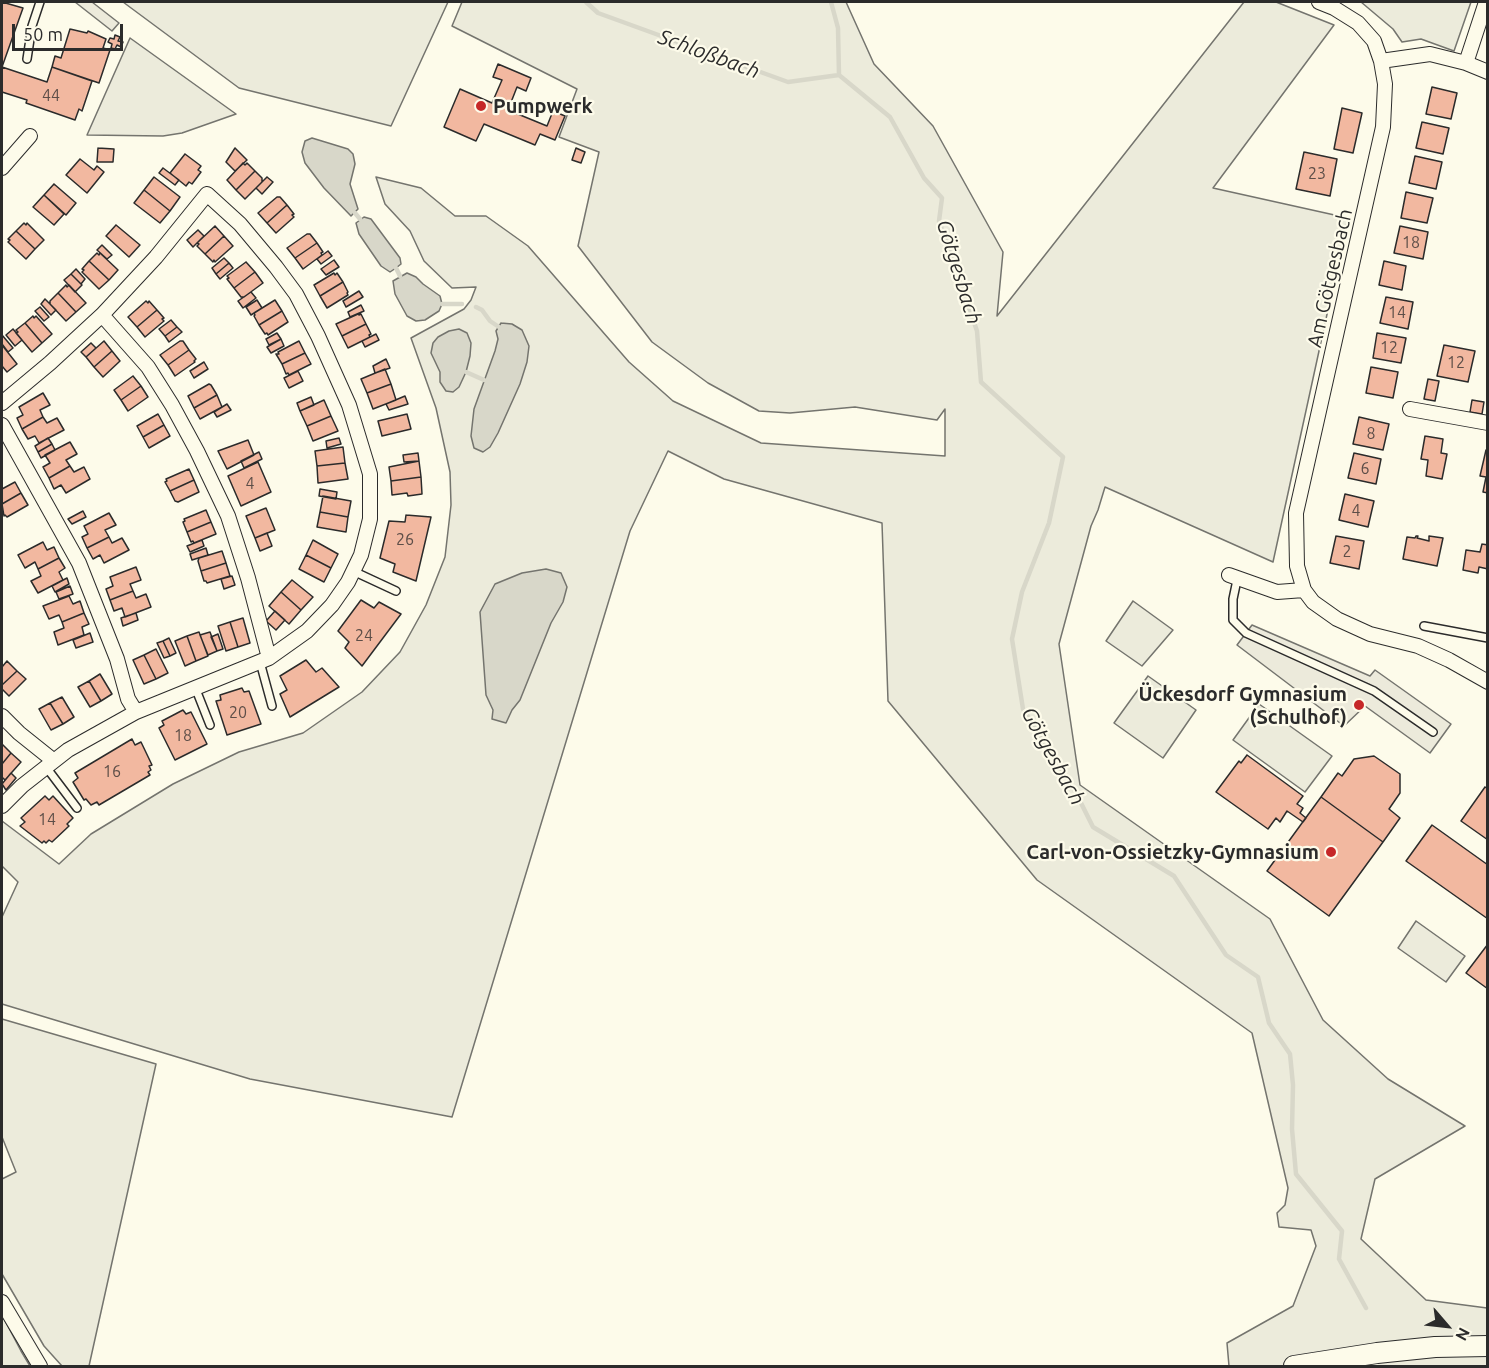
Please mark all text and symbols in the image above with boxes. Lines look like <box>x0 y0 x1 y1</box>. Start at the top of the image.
scale bar <box>15 12 126 50</box>
text: 50 m <box>23 24 63 44</box>
water label: Schloßbach <box>655 24 763 84</box>
house number: 44 <box>42 86 60 106</box>
place label: Pumpwerk <box>493 94 593 118</box>
marker: Pumpwerk <box>474 99 488 113</box>
house number: 23 <box>1308 164 1326 184</box>
street label: Am Götgesbach <box>1302 206 1358 350</box>
water label: Götgesbach <box>931 217 987 327</box>
house number: 18 <box>1402 233 1420 253</box>
house number: 14 <box>1388 303 1406 323</box>
house number: 12 <box>1380 338 1398 358</box>
house number: 12 <box>1447 353 1465 373</box>
house number: 8 <box>1366 424 1376 444</box>
house number: 6 <box>1360 459 1370 479</box>
house number: 4 <box>245 474 255 494</box>
house number: 4 <box>1351 501 1361 521</box>
house number: 26 <box>396 530 414 550</box>
house number: 2 <box>1342 542 1352 562</box>
house number: 24 <box>355 626 373 646</box>
place label: Ückesdorf Gymnasium (Schulhof) <box>1138 682 1347 729</box>
marker: Ückesdorf Gymnasium (Schulhof) <box>1352 698 1366 712</box>
house number: 20 <box>229 703 247 723</box>
water label: Götgesbach <box>1016 703 1090 809</box>
house number: 18 <box>174 726 192 746</box>
house number: 16 <box>103 762 121 782</box>
house number: 14 <box>38 810 56 830</box>
place label: Carl-von-Ossietzky-Gymnasium <box>1026 840 1319 864</box>
marker: Carl-von-Ossietzky-Gymnasium <box>1324 845 1338 859</box>
north arrow <box>1417 1296 1477 1356</box>
text: N <box>1452 1325 1474 1344</box>

